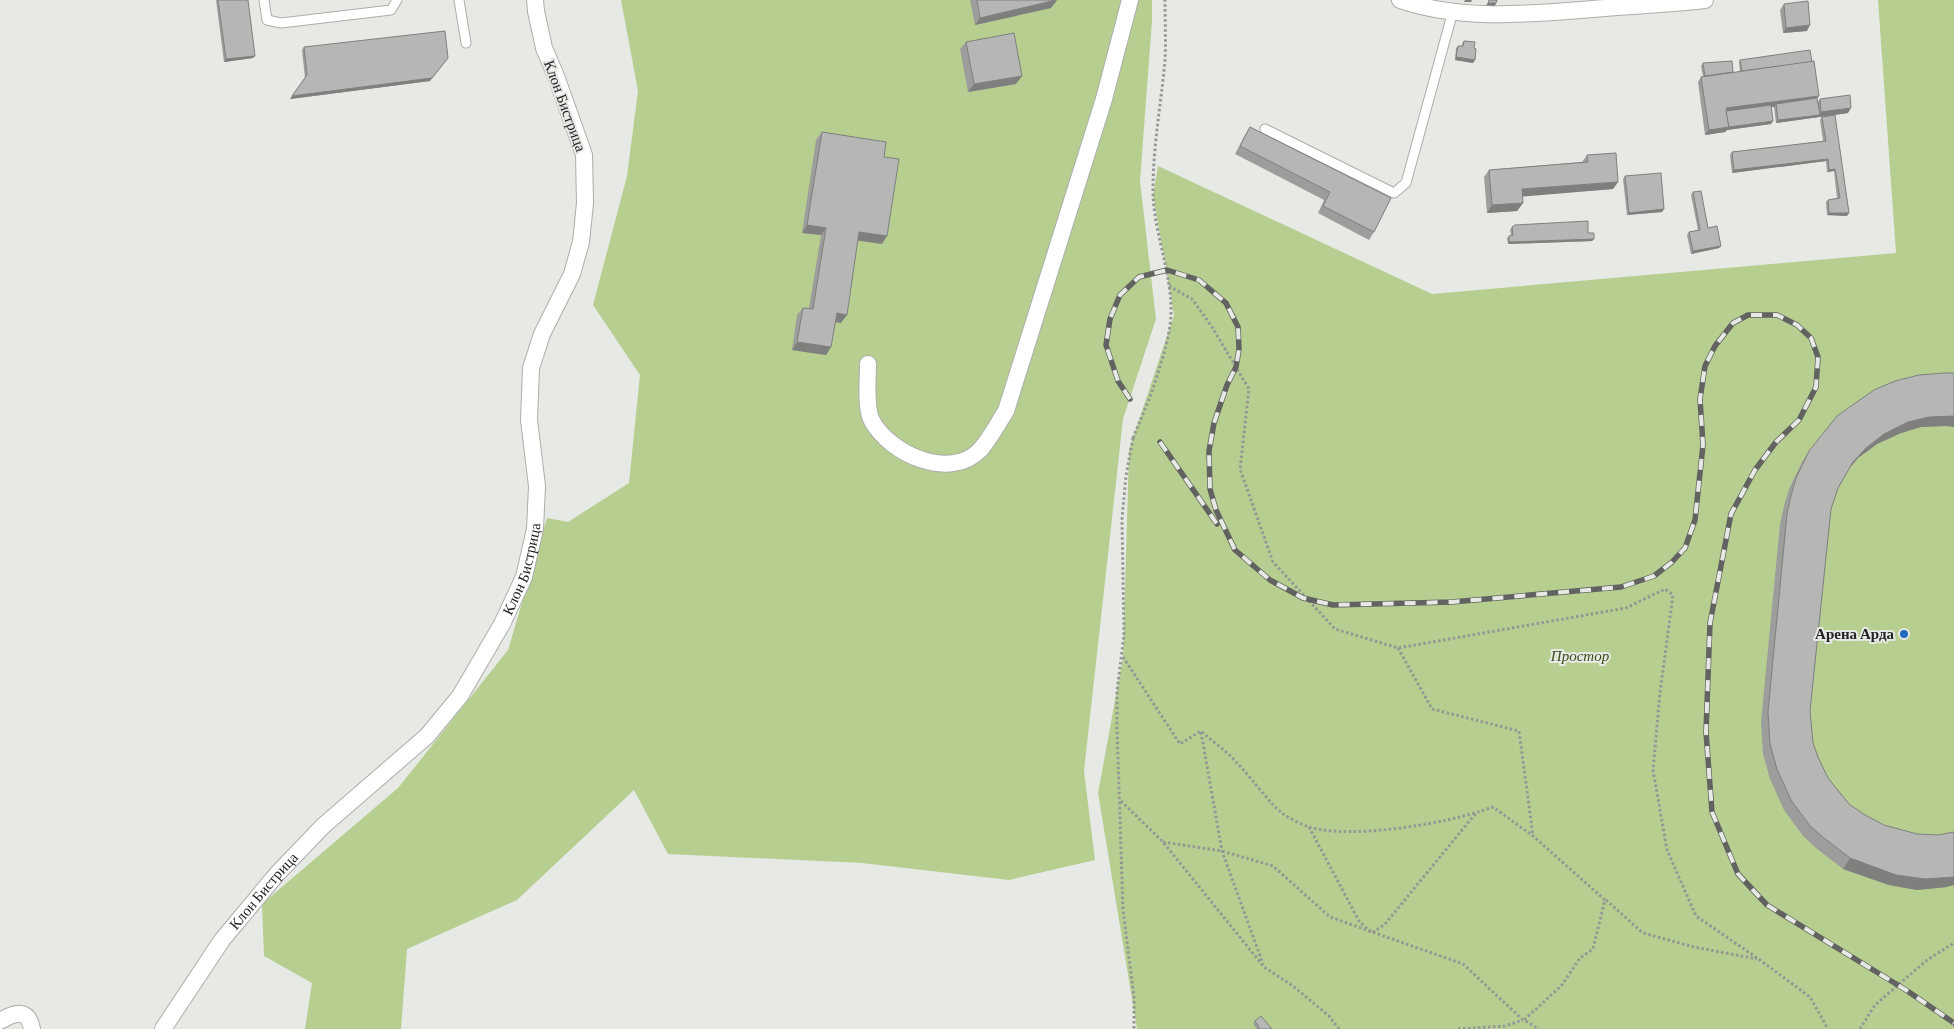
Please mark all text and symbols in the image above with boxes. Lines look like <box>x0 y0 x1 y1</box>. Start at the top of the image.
street label: Клон Бистрица <box>541 58 589 154</box>
street label: Клон Бистрица <box>499 522 543 617</box>
place label: Арена Арда <box>1815 626 1894 642</box>
marker: Арена Арда <box>1898 628 1910 640</box>
park label: Простор <box>1550 648 1610 664</box>
street label: Клон Бистрица <box>226 849 301 933</box>

